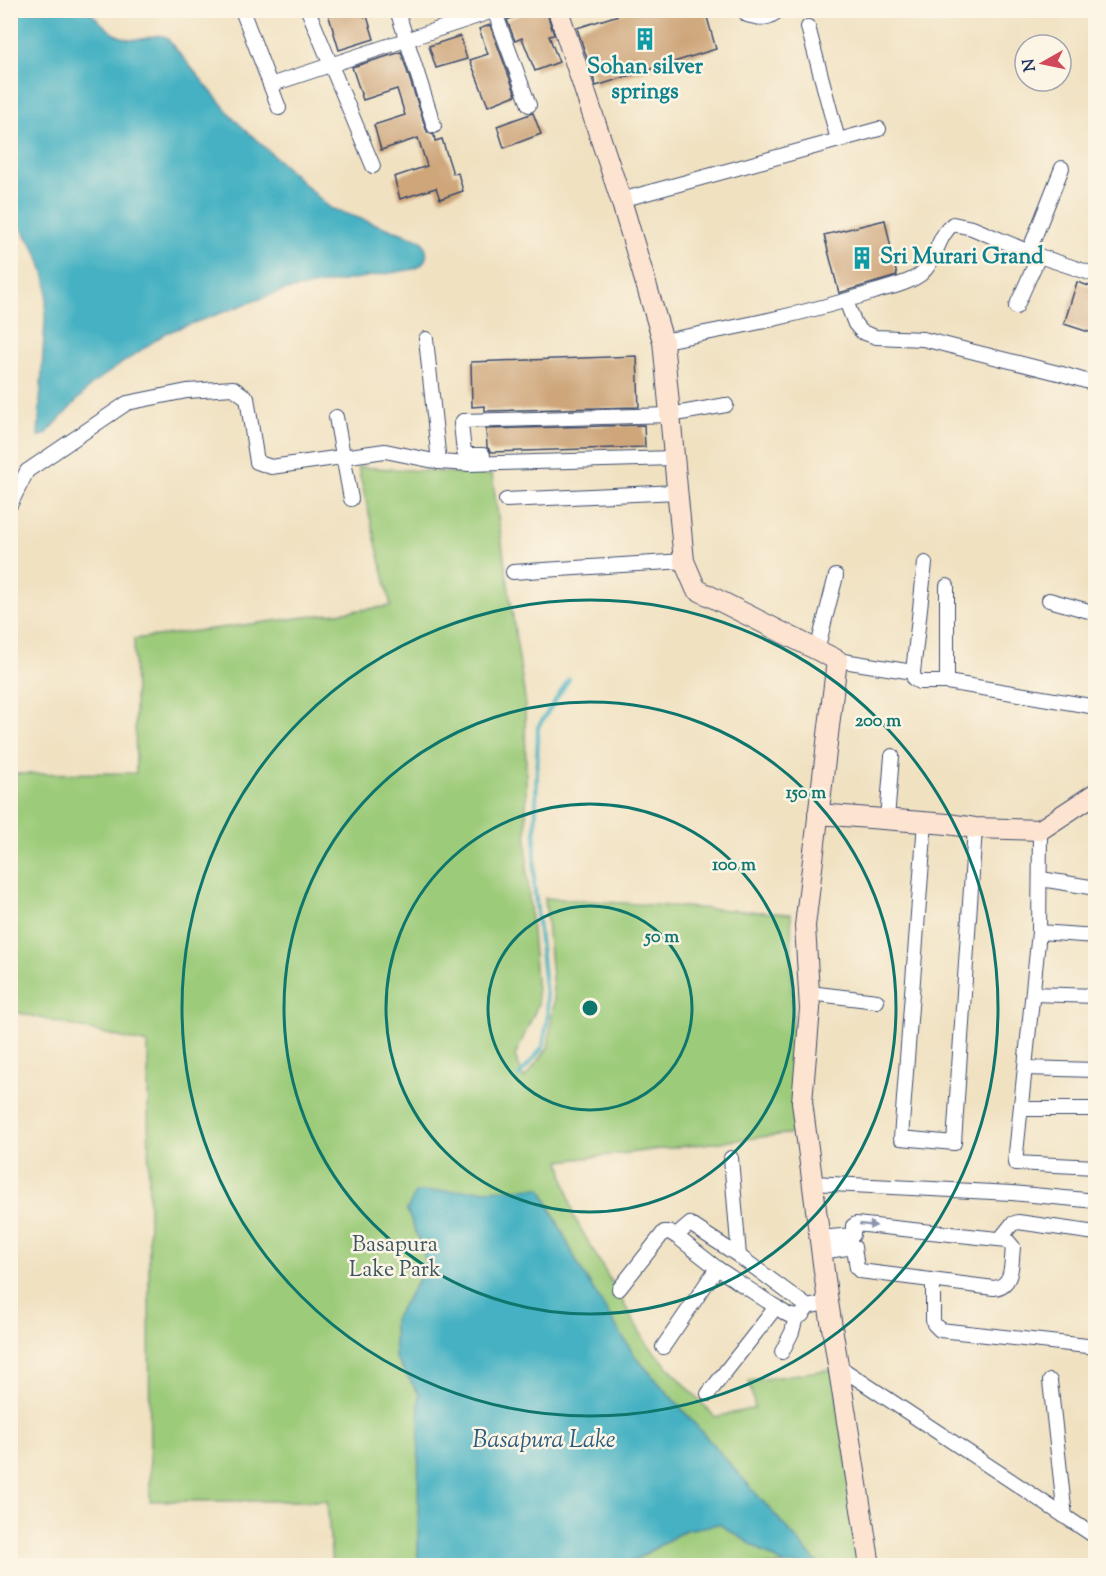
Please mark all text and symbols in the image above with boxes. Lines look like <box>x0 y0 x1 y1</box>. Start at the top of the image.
building icon: Sohan silver springs <box>632 26 658 52</box>
north arrow <box>1013 33 1073 93</box>
place label: Sohan silver springs <box>587 52 704 109</box>
text: N <box>1018 57 1043 73</box>
place label: Sri Murari Grand <box>880 242 1044 274</box>
building icon: Sri Murari Grand <box>849 245 875 271</box>
text: 200 m <box>855 709 901 735</box>
text: 150 m <box>786 781 826 807</box>
text: 100 m <box>712 853 756 879</box>
text: 50 m <box>643 925 679 951</box>
centre of rings <box>580 998 600 1018</box>
one-way arrow <box>859 1220 878 1230</box>
park label: Basapura Lake Park <box>349 1230 441 1287</box>
water label: Basapura Lake <box>472 1424 616 1458</box>

